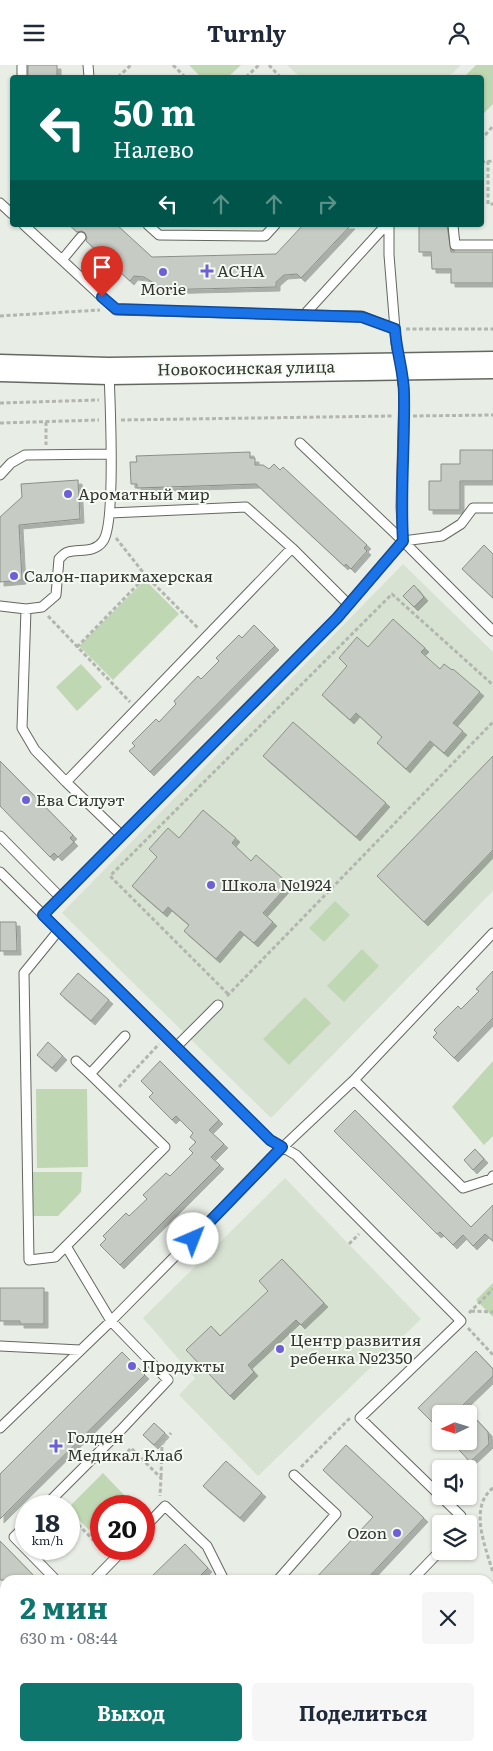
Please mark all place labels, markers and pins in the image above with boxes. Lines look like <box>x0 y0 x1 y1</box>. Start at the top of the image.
pin <box>81 246 123 297</box>
place label: АСНА <box>217 258 265 282</box>
marker: АСНА <box>201 265 213 277</box>
marker: Morie <box>157 266 169 278</box>
place label: Morie <box>140 276 186 300</box>
place label: Ароматный мир <box>78 481 210 505</box>
marker: Ароматный мир <box>62 488 74 500</box>
place label: Салон-парикмахерская <box>24 563 213 587</box>
marker: Салон-парикмахерская <box>8 570 20 582</box>
place label: Ева Силуэт <box>36 787 125 811</box>
marker: Ева Силуэт <box>20 794 32 806</box>
place label: Школа №1924 <box>221 872 332 896</box>
marker: Школа №1924 <box>205 879 217 891</box>
place label: Центр развития ребенка №2350 <box>290 1327 421 1369</box>
marker: Центр развития ребенка №2350 <box>274 1343 286 1355</box>
place label: Продукты <box>142 1353 225 1377</box>
marker: Продукты <box>126 1360 138 1372</box>
place label: Голден Медикал Клаб <box>67 1424 183 1466</box>
marker: Голден Медикал Клаб <box>49 1439 63 1453</box>
place label: Ozon <box>347 1520 387 1544</box>
marker: Ozon <box>391 1527 403 1539</box>

